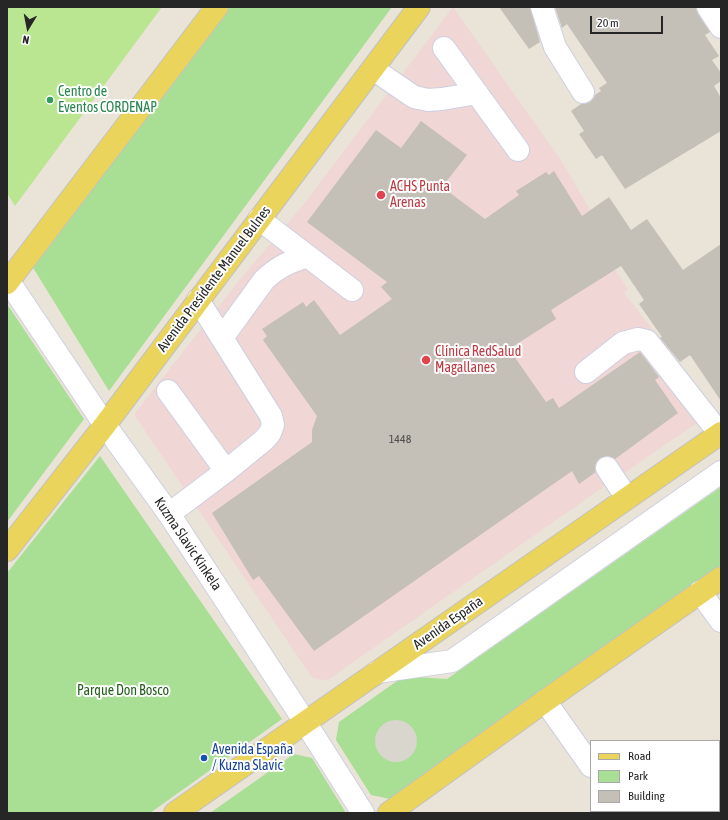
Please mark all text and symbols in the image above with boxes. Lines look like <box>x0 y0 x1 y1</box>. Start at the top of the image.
north arrow <box>8 8 48 48</box>
scale bar <box>592 8 665 34</box>
text: 20 m <box>597 16 619 30</box>
text: N <box>22 33 30 46</box>
place label: Centro de Eventos CORDENAP <box>58 84 157 116</box>
marker: Centro de Eventos CORDENAP <box>45 95 55 105</box>
place label: ACHS Punta Arenas <box>390 179 450 212</box>
marker: ACHS Punta Arenas <box>375 189 387 201</box>
street label: Avenida Presidente Manuel Bulnes <box>154 203 274 355</box>
place label: Clínica RedSalud Magallanes <box>435 344 521 376</box>
marker: Clínica RedSalud Magallanes <box>420 354 432 366</box>
house number: 1448 <box>389 432 411 446</box>
street label: Kuzma Slavic Kinkela <box>151 494 225 594</box>
street label: Avenida España <box>410 593 486 653</box>
park label: Parque Don Bosco <box>77 683 169 699</box>
legend <box>590 740 720 812</box>
place label: Avenida España / Kuzna Slavic <box>212 742 293 774</box>
text: Road <box>628 749 651 763</box>
marker: Avenida España / Kuzna Slavic <box>199 753 209 763</box>
text: Park <box>628 769 648 783</box>
text: Building <box>628 789 665 803</box>

